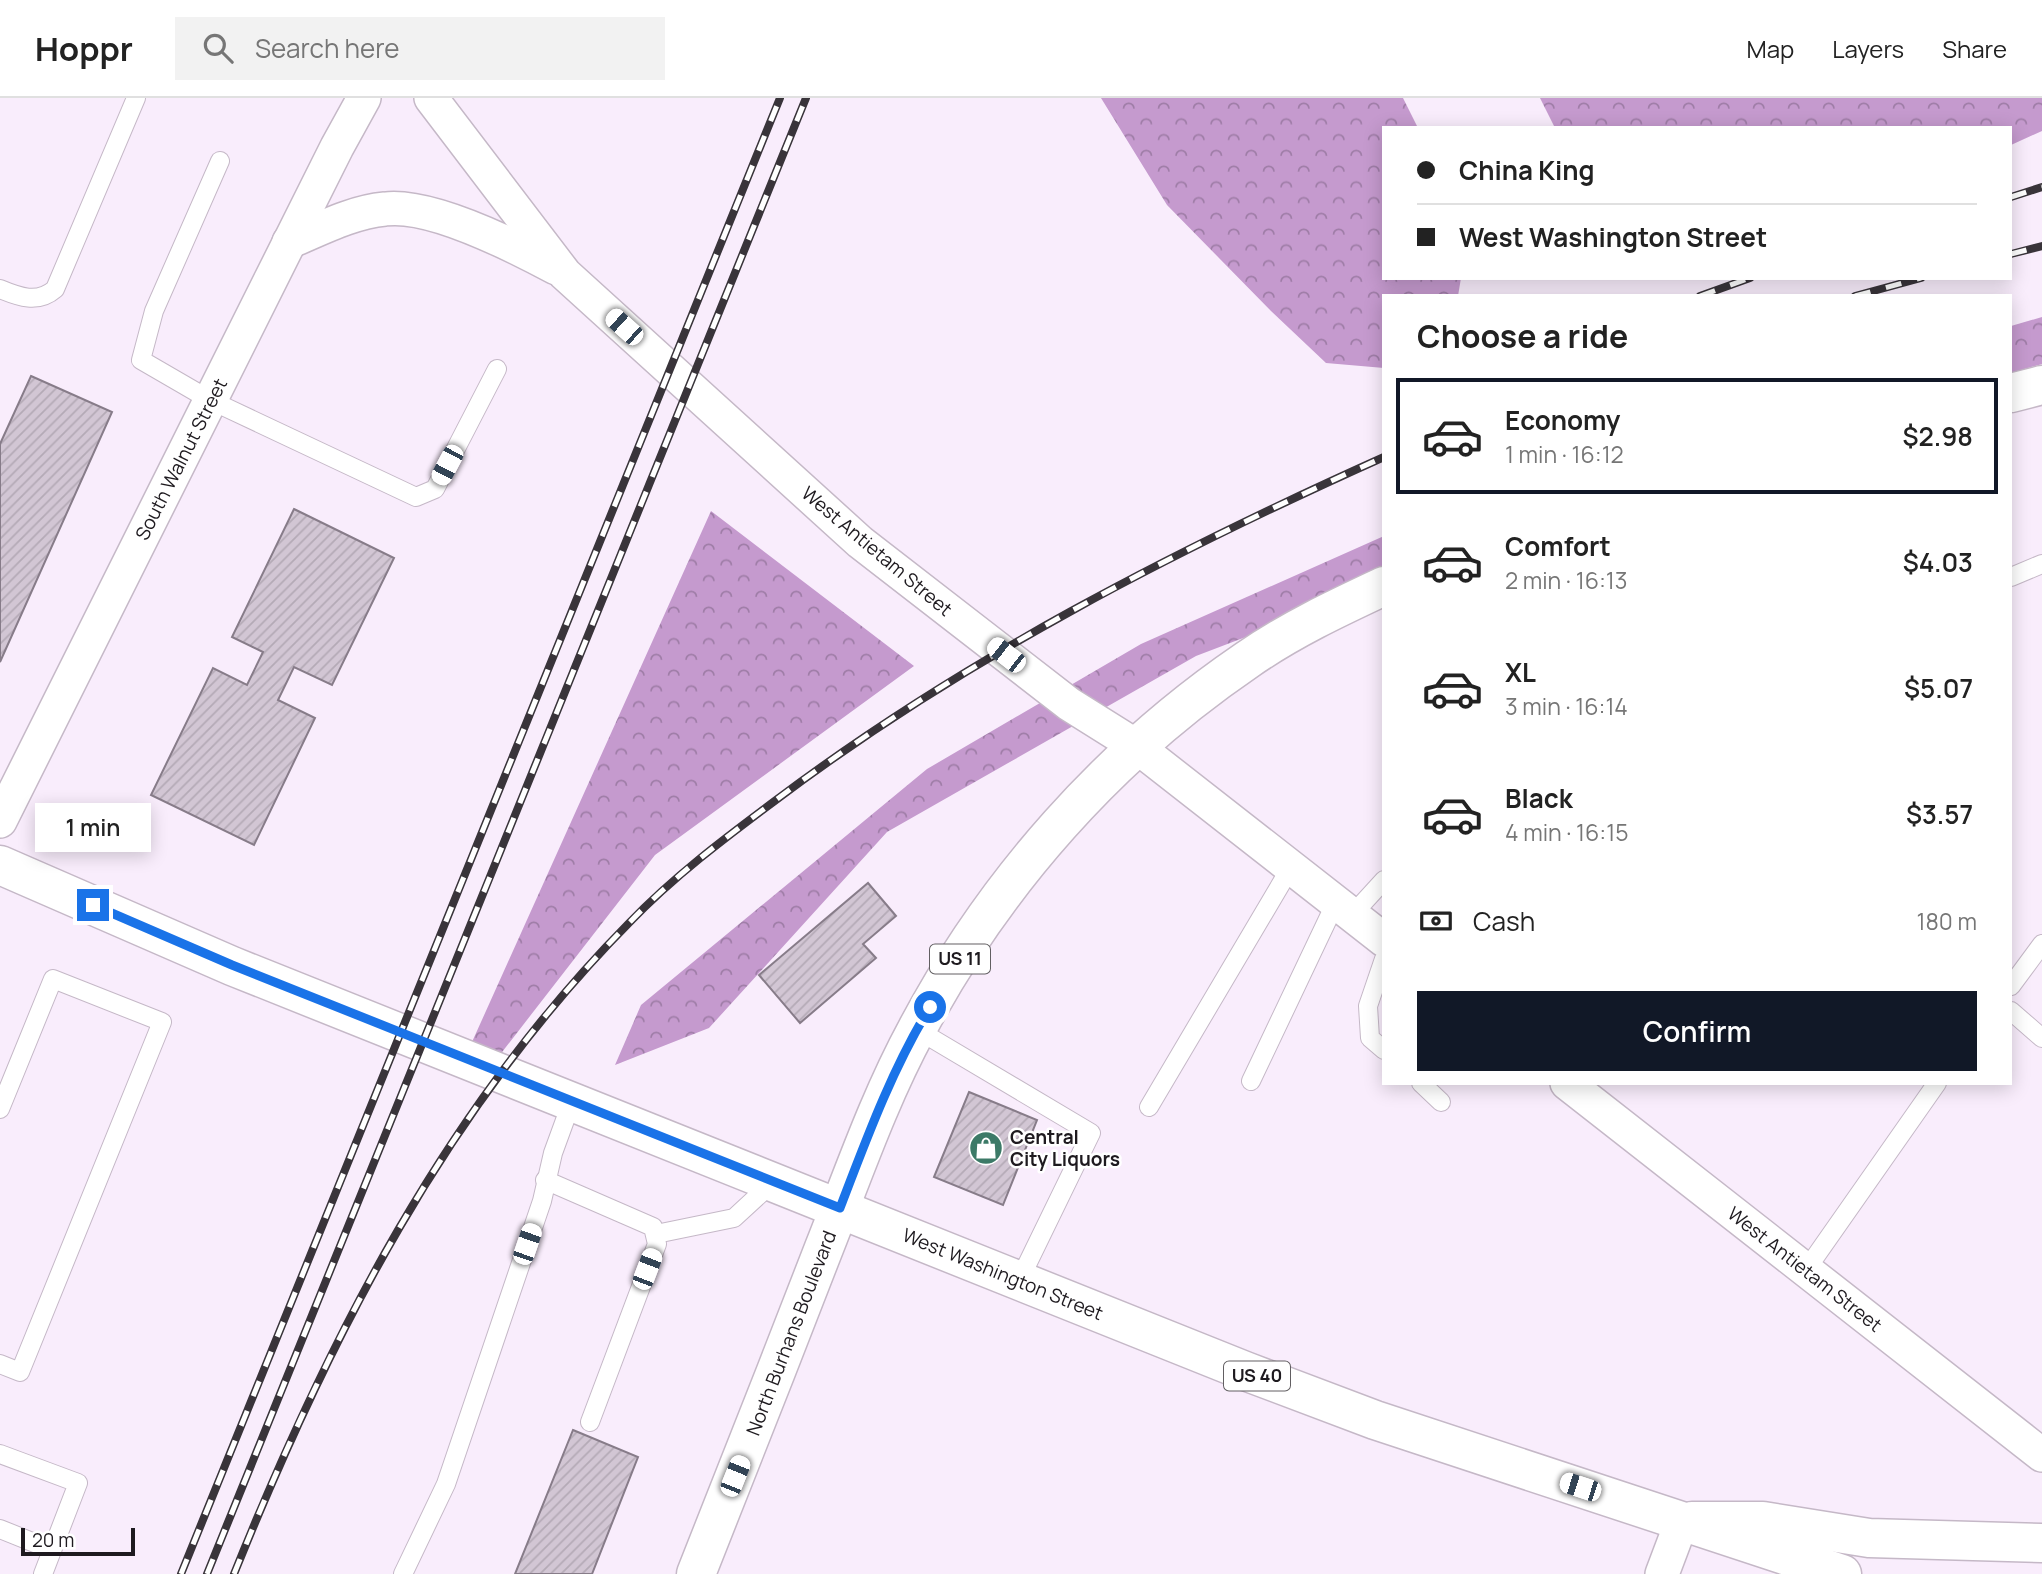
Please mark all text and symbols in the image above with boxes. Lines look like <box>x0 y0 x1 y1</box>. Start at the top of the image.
search box <box>175 17 665 80</box>
text: Hoppr <box>35 26 133 71</box>
icon: search <box>199 29 237 67</box>
text: Search here <box>255 30 400 66</box>
text: Map <box>1747 32 1794 65</box>
text: Layers <box>1832 32 1904 65</box>
text: Share <box>1942 32 2007 65</box>
text: China King <box>1459 152 1595 188</box>
text: West Washington Street <box>1459 219 1767 255</box>
car <box>602 305 647 349</box>
text: Choose a ride <box>1417 314 1628 358</box>
street label: South Walnut Street <box>129 374 233 544</box>
text: Economy <box>1505 402 1620 438</box>
icon: car <box>1421 405 1484 468</box>
text: $2.98 <box>1903 418 1973 454</box>
text: 1 min · 16:12 <box>1505 438 1624 470</box>
car <box>428 442 467 488</box>
street label: West Antietam Street <box>796 480 958 622</box>
text: Comfort <box>1505 528 1611 564</box>
icon: car <box>1421 531 1484 594</box>
text: $4.03 <box>1903 544 1973 580</box>
text: 2 min · 16:13 <box>1505 564 1627 596</box>
car <box>983 634 1030 676</box>
text: XL <box>1505 654 1536 690</box>
icon: car <box>1421 657 1484 720</box>
text: $5.07 <box>1904 670 1973 706</box>
text: 3 min · 16:14 <box>1505 690 1628 722</box>
text: Black <box>1505 780 1573 816</box>
icon: car <box>1421 783 1484 846</box>
text: $3.57 <box>1906 796 1973 832</box>
callout: 1 min <box>35 804 151 852</box>
text: 1 min <box>66 811 120 843</box>
text: 4 min · 16:15 <box>1505 816 1628 848</box>
route end <box>77 889 109 921</box>
icon: cash <box>1417 902 1455 940</box>
text: Cash <box>1473 903 1535 939</box>
text: 180 m <box>1917 905 1977 937</box>
road number: US 11 <box>930 944 990 974</box>
route start <box>914 991 946 1023</box>
button: Confirm <box>1417 991 1977 1071</box>
place label: Central City Liquors <box>1010 1124 1120 1172</box>
shop icon: Central City Liquors <box>967 1129 1005 1167</box>
street label: West Antietam Street <box>1722 1200 1888 1338</box>
car <box>511 1221 544 1267</box>
street label: West Washington Street <box>899 1222 1107 1326</box>
street label: North Burhans Boulevard <box>740 1227 842 1439</box>
car <box>630 1246 665 1292</box>
road number: US 40 <box>1224 1362 1290 1391</box>
car <box>718 1453 753 1499</box>
car <box>1557 1471 1604 1503</box>
scale bar <box>21 1525 135 1557</box>
text: 20 m <box>32 1527 74 1553</box>

